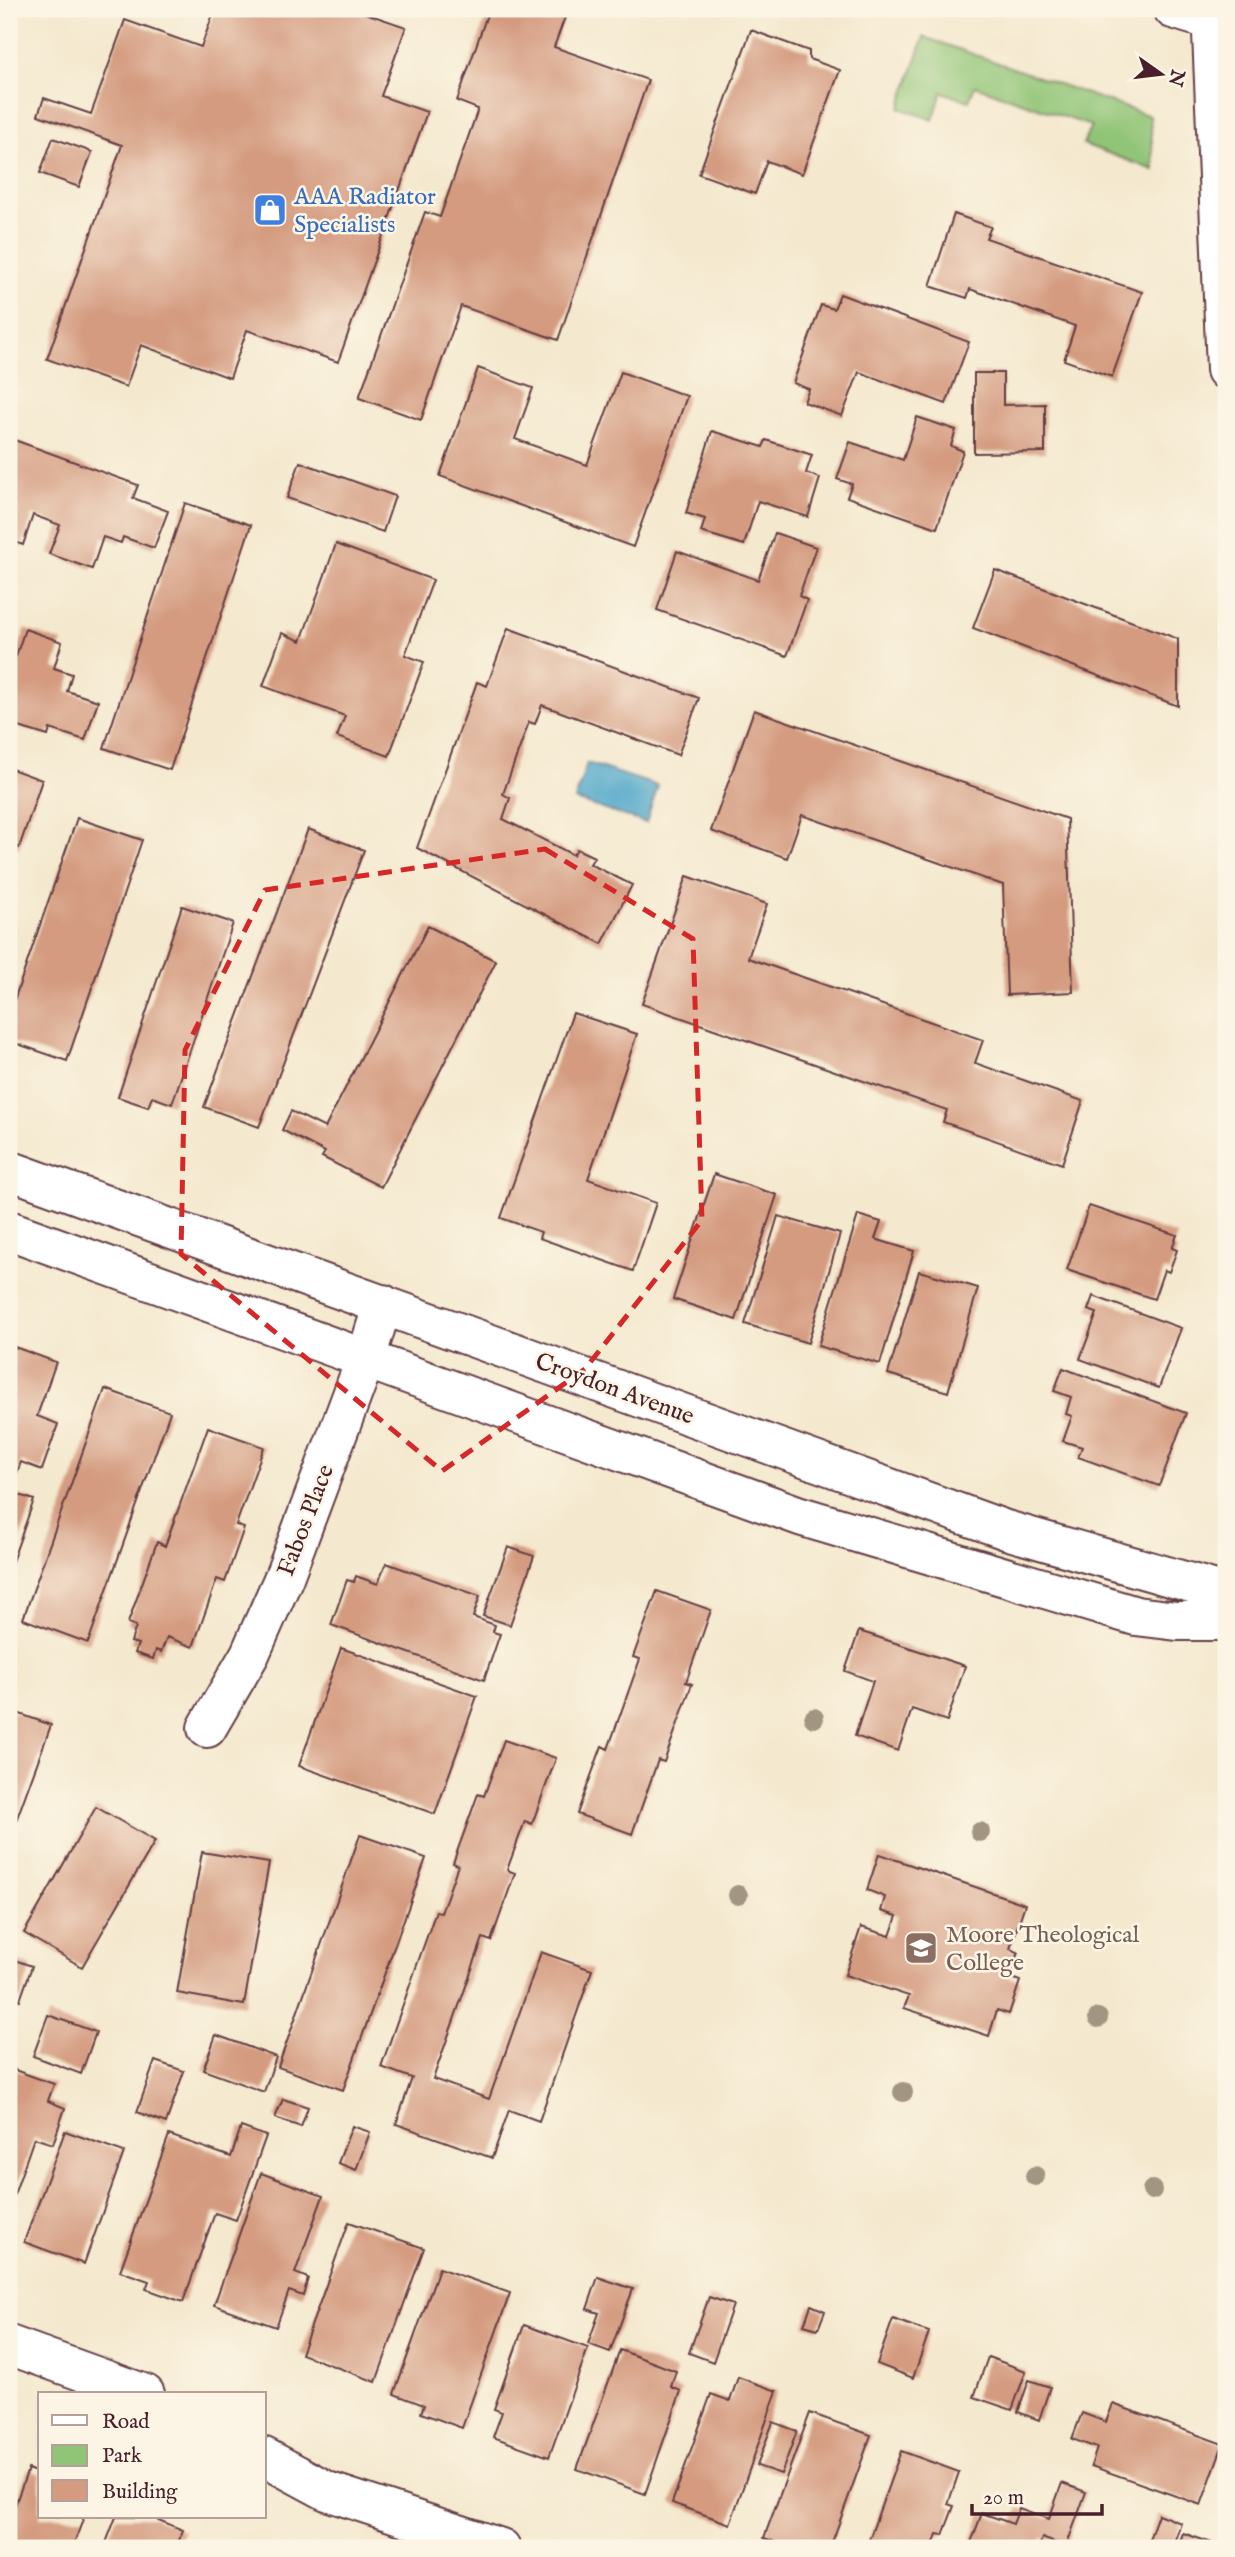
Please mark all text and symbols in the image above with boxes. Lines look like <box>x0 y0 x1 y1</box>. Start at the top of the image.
north arrow <box>1126 38 1196 108</box>
text: N <box>1162 66 1189 89</box>
place label: AAA Radiator Specialists <box>293 182 436 241</box>
shop icon: AAA Radiator Specialists <box>251 191 289 229</box>
street label: Croydon Avenue <box>531 1346 698 1433</box>
street label: Fabos Place <box>271 1460 342 1581</box>
place label: Moore Theological College <box>946 1920 1140 1979</box>
school or university icon: Moore Theological College <box>902 1929 940 1967</box>
legend <box>38 2392 266 2518</box>
text: Road <box>102 2409 150 2436</box>
text: Park <box>102 2443 143 2470</box>
scale bar <box>972 2473 1102 2517</box>
text: Building <box>102 2479 178 2506</box>
text: 20 m <box>983 2485 1024 2512</box>

